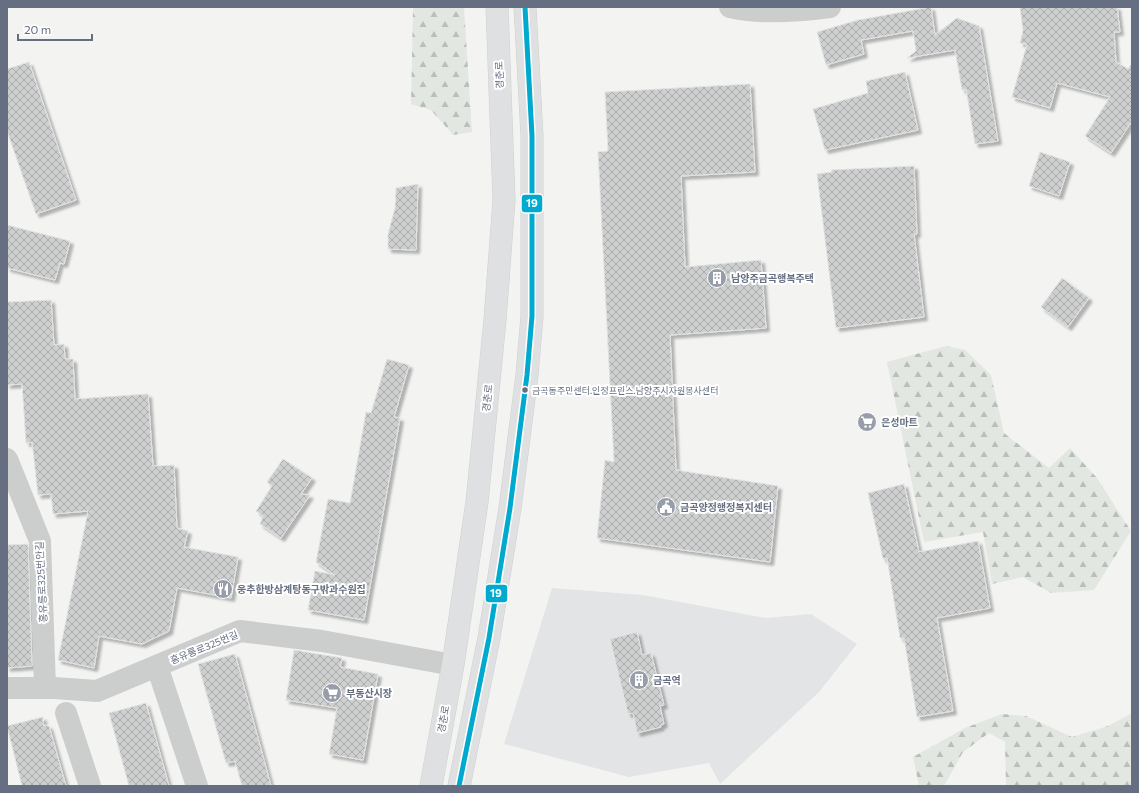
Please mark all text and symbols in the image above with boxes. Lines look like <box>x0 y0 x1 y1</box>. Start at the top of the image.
scale bar <box>18 16 92 42</box>
text: 20 m <box>24 22 51 36</box>
street label: 경춘로 <box>493 61 505 89</box>
line badge: 19 <box>521 194 543 213</box>
text: 19 <box>526 196 538 209</box>
building icon: 남양주금곡행복주택 <box>706 267 728 289</box>
place label: 남양주금곡행복주택 <box>731 272 814 284</box>
street label: 경춘로 <box>480 384 494 412</box>
marker: 금곡동주민센터.인정프린스.남양주시자원봉사센터 <box>520 385 530 395</box>
place label: 금곡동주민센터.인정프린스.남양주시자원봉사센터 <box>532 385 718 396</box>
supermarket icon: 은성마트 <box>856 411 878 433</box>
place label: 은성마트 <box>881 416 918 428</box>
public building icon: 금곡양정행정복지센터 <box>655 496 677 518</box>
place label: 금곡양정행정복지센터 <box>680 501 772 513</box>
street label: 홍유릉로325번안길 <box>33 541 49 623</box>
restaurant icon: 웅추한방삼계탕동구밖과수원집 <box>212 578 234 600</box>
place label: 웅추한방삼계탕동구밖과수원집 <box>237 583 366 595</box>
line badge: 19 <box>485 584 508 603</box>
text: 19 <box>490 586 502 599</box>
street label: 홍유릉로325번길 <box>168 628 240 666</box>
building icon: 금곡역 <box>628 669 650 691</box>
place label: 금곡역 <box>653 674 681 686</box>
supermarket icon: 부동산시장 <box>321 682 343 704</box>
place label: 부동산시장 <box>346 687 392 699</box>
street label: 경춘로 <box>435 704 451 734</box>

